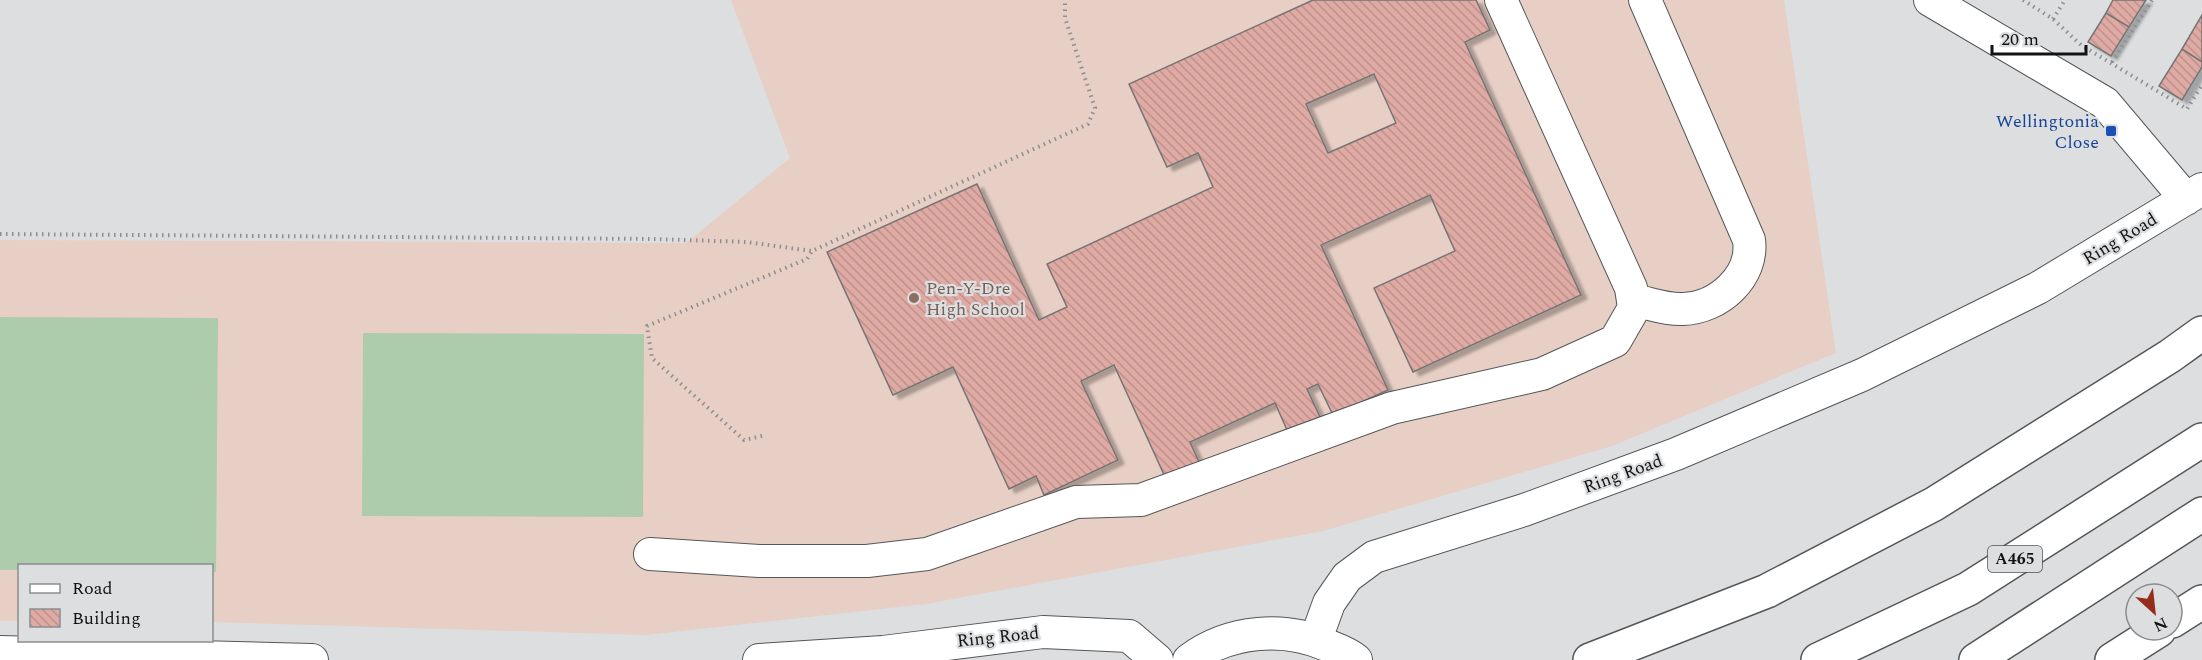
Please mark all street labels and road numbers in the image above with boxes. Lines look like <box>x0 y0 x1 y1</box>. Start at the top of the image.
street label: Ring Road <box>2078 206 2162 272</box>
street label: Ring Road <box>1579 447 1667 501</box>
road number: A465 <box>1988 546 2042 572</box>
street label: Ring Road <box>955 619 1041 655</box>

